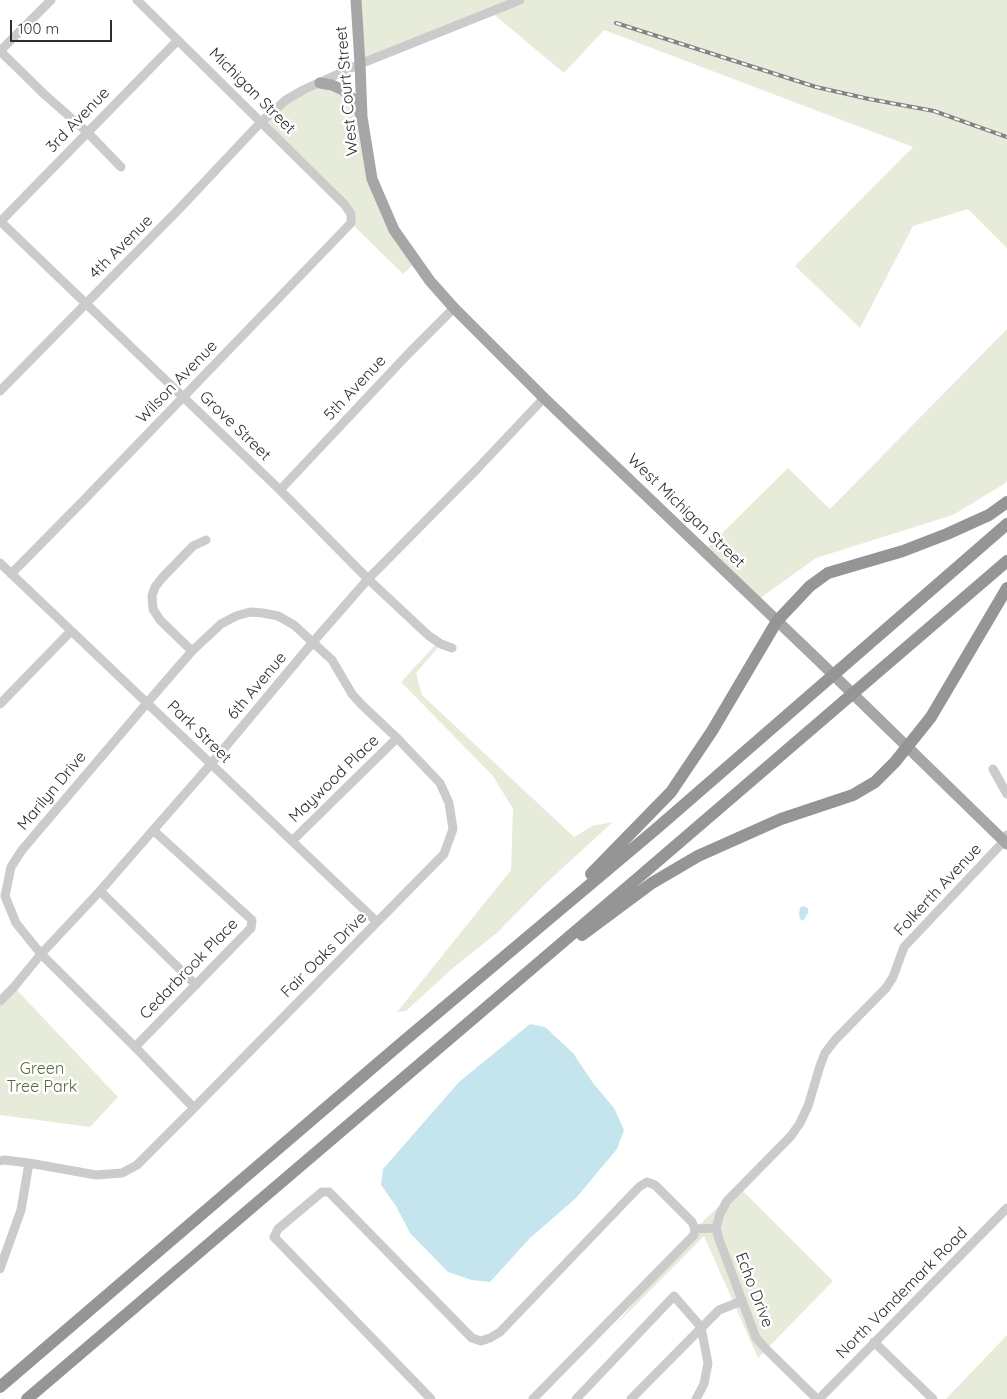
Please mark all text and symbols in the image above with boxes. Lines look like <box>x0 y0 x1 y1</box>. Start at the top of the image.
scale bar <box>12 10 115 42</box>
text: 100 m <box>18 19 59 38</box>
street label: West Court Street <box>332 25 362 157</box>
street label: Michigan Street <box>205 44 299 138</box>
street label: 3rd Avenue <box>42 83 114 157</box>
street label: 4th Avenue <box>85 211 157 283</box>
street label: Wilson Avenue <box>133 336 221 428</box>
street label: 5th Avenue <box>320 351 390 425</box>
street label: Grove Street <box>195 387 275 465</box>
street label: West Michigan Street <box>623 450 749 572</box>
street label: 6th Avenue <box>223 648 291 724</box>
street label: Park Street <box>163 697 235 767</box>
street label: Maywood Place <box>285 731 383 827</box>
street label: Marilyn Drive <box>13 748 91 834</box>
street label: Folkerth Avenue <box>890 840 986 940</box>
street label: Fair Oaks Drive <box>277 908 371 1002</box>
street label: Cedarbrook Place <box>136 914 242 1024</box>
park label: Green Tree Park <box>7 1059 77 1097</box>
street label: North Vandemark Road <box>832 1223 972 1363</box>
street label: Echo Drive <box>731 1250 777 1330</box>

